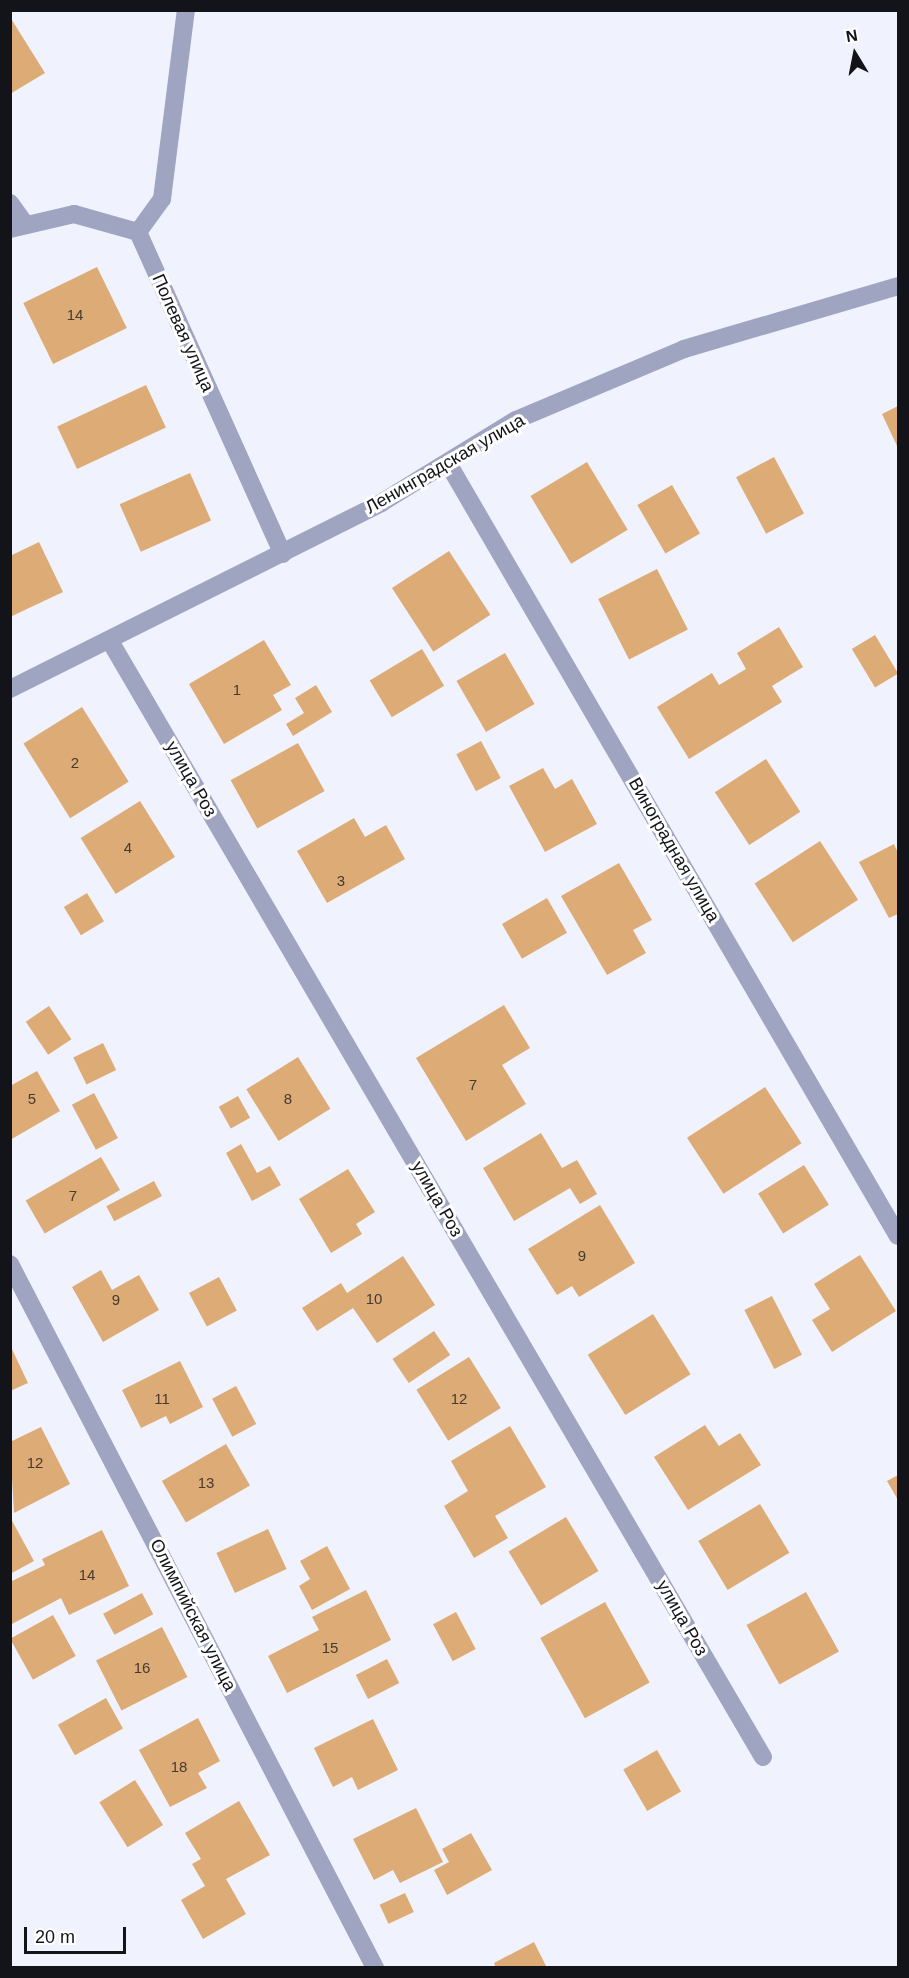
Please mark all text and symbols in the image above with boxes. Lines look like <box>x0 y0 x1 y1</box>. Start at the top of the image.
north arrow <box>825 24 885 84</box>
text: N <box>845 26 859 45</box>
street label: Полевая улица <box>147 271 219 395</box>
house number: 14 <box>67 306 83 324</box>
street label: Ленинградская улица <box>362 410 528 518</box>
house number: 1 <box>233 681 241 699</box>
street label: улица Роз <box>161 737 221 821</box>
house number: 2 <box>71 754 79 772</box>
street label: Виноградная улица <box>624 774 724 926</box>
house number: 4 <box>124 839 132 857</box>
house number: 3 <box>337 872 345 890</box>
house number: 7 <box>469 1076 477 1094</box>
house number: 5 <box>28 1090 36 1108</box>
house number: 8 <box>284 1090 292 1108</box>
street label: улица Роз <box>407 1157 467 1241</box>
house number: 7 <box>69 1187 77 1205</box>
house number: 9 <box>578 1247 586 1265</box>
house number: 10 <box>366 1290 382 1308</box>
house number: 9 <box>112 1291 120 1309</box>
house number: 11 <box>154 1390 170 1408</box>
house number: 12 <box>451 1390 467 1408</box>
house number: 12 <box>27 1454 43 1472</box>
house number: 13 <box>198 1474 214 1492</box>
street label: Олимпийская улица <box>145 1535 241 1695</box>
house number: 14 <box>79 1566 95 1584</box>
street label: улица Роз <box>652 1576 712 1660</box>
house number: 15 <box>322 1639 338 1657</box>
house number: 16 <box>134 1659 150 1677</box>
house number: 18 <box>171 1758 187 1776</box>
scale bar <box>27 1915 129 1953</box>
text: 20 m <box>35 1927 75 1947</box>

